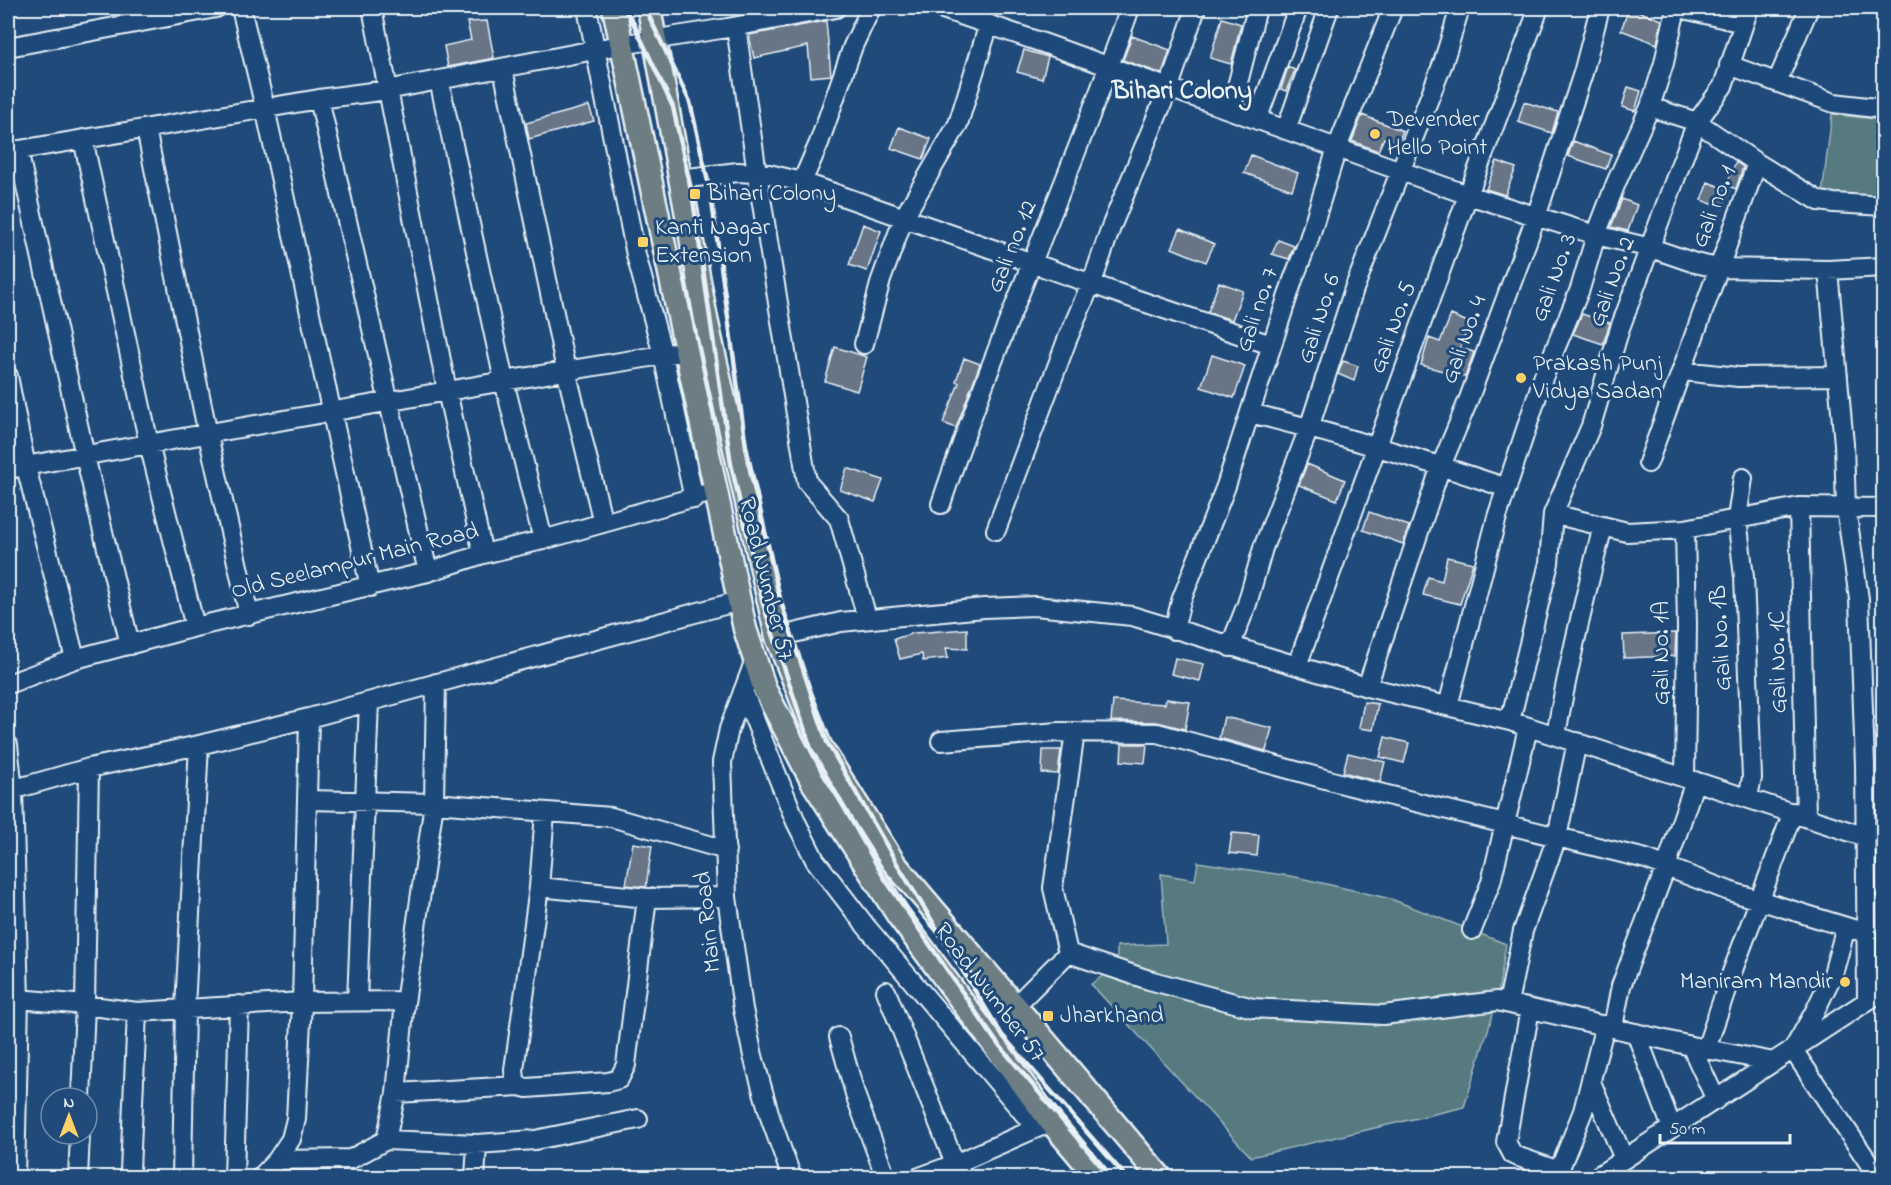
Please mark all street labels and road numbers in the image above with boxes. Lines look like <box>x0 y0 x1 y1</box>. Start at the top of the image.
street label: Gali no. 1 <box>1683 161 1747 253</box>
street label: Gali no. 12 <box>979 195 1047 299</box>
street label: Gali No. 3 <box>1523 229 1587 327</box>
street label: Gali No. 2 <box>1581 232 1646 332</box>
street label: Gali no. 7 <box>1227 263 1289 357</box>
street label: Gali No. 6 <box>1289 269 1351 368</box>
street label: Gali No. 5 <box>1361 277 1427 379</box>
street label: Gali No. 4 <box>1433 291 1497 389</box>
street label: Road Number 57 <box>728 494 802 664</box>
street label: Old Seelampur Main Road <box>228 514 483 610</box>
street label: Gali No. 1B <box>1702 584 1742 692</box>
street label: Gali No. 1A <box>1645 601 1680 705</box>
street label: Gali No. 1C <box>1761 610 1797 714</box>
street label: Main Road <box>686 869 732 974</box>
street label: Road Number 57 <box>925 916 1053 1070</box>

